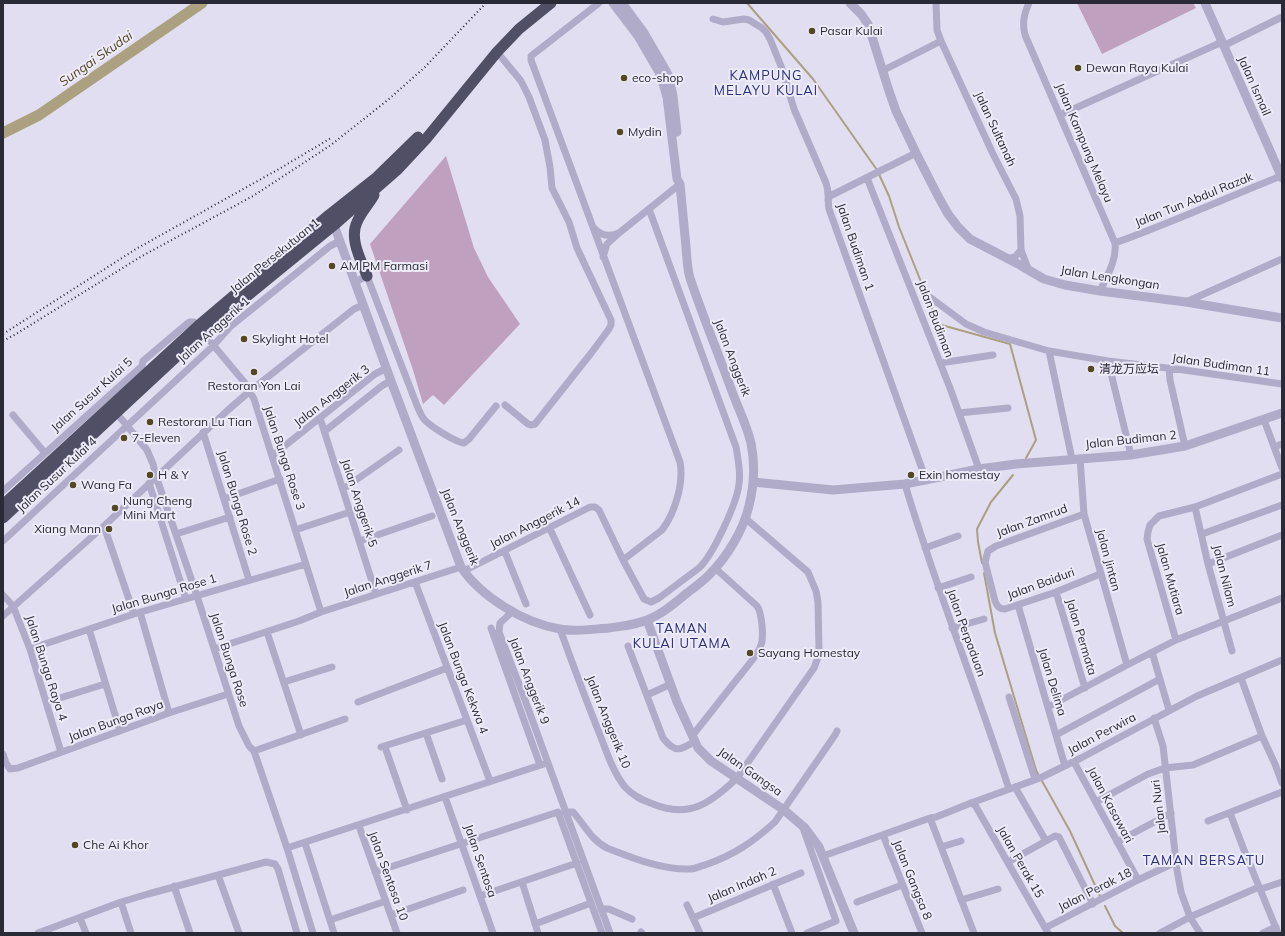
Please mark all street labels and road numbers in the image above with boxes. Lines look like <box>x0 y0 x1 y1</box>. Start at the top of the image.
street label: Jalan Ismail <box>1234 54 1274 118</box>
street label: Jalan Kampung Melayu <box>1052 81 1116 205</box>
street label: Jalan Sultanah <box>971 89 1019 169</box>
street label: Jalan Tun Abdul Razak <box>1133 170 1255 230</box>
street label: Jalan Budiman 1 <box>833 201 877 293</box>
street label: Jalan Persekutuan 1 <box>227 215 323 297</box>
street label: Jalan Lengkongan <box>1059 263 1161 293</box>
street label: Jalan Budiman <box>914 278 956 360</box>
street label: Jalan Anggerik 1 <box>175 294 253 366</box>
street label: Jalan Anggerik <box>711 317 753 399</box>
street label: Jalan Budiman 11 <box>1171 351 1271 379</box>
street label: Jalan Susur Kulai 5 <box>49 355 135 435</box>
street label: Jalan Anggerik 3 <box>291 362 373 430</box>
street label: Jalan Bunga Rose 3 <box>260 404 308 512</box>
street label: Jalan Budiman 2 <box>1085 428 1177 452</box>
street label: Jalan Susur Kulai 4 <box>14 434 100 516</box>
street label: Jalan Bunga Rose 2 <box>214 449 260 557</box>
street label: Jalan Anggerik 5 <box>338 457 380 549</box>
street label: Jalan Anggerik <box>438 486 482 568</box>
street label: Jalan Anggerik 14 <box>488 494 582 552</box>
street label: Jalan Zamrud <box>994 501 1070 541</box>
street label: Jalan Jintan <box>1093 527 1123 593</box>
street label: Jalan Mutiara <box>1153 541 1187 617</box>
street label: Jalan Nilam <box>1209 543 1239 609</box>
street label: Jalan Anggerik 7 <box>342 558 434 600</box>
street label: Jalan Baiduri <box>1005 565 1077 603</box>
street label: Jalan Bunga Rose 1 <box>110 571 218 617</box>
street label: Jalan Perpaduan <box>943 587 989 679</box>
street label: Jalan Permata <box>1063 597 1099 677</box>
street label: Jalan Bunga Rose <box>207 611 251 709</box>
street label: Jalan Bunga Raya 4 <box>22 613 70 723</box>
street label: Jalan Bunga Kekwa 4 <box>435 620 491 736</box>
street label: Jalan Anggerik 9 <box>506 636 552 726</box>
street label: Jalan Delima <box>1035 646 1069 718</box>
street label: Jalan Anggerik 10 <box>583 673 633 771</box>
street label: Jalan Bunga Raya <box>67 697 165 745</box>
street label: Jalan Perwira <box>1066 710 1138 758</box>
street label: Jalan Gangsa <box>715 745 785 799</box>
street label: Jalan Kasawari <box>1084 765 1136 845</box>
street label: Jalan Nuri <box>1149 779 1169 835</box>
street label: Jalan Sentosa <box>461 822 499 900</box>
street label: Jalan Perak 15 <box>994 823 1046 901</box>
street label: Jalan Sentosa 10 <box>365 829 411 923</box>
street label: Jalan Gangsa 8 <box>889 838 935 922</box>
street label: Jalan Indah 2 <box>705 864 779 906</box>
street label: Jalan Perak 18 <box>1056 865 1134 915</box>

